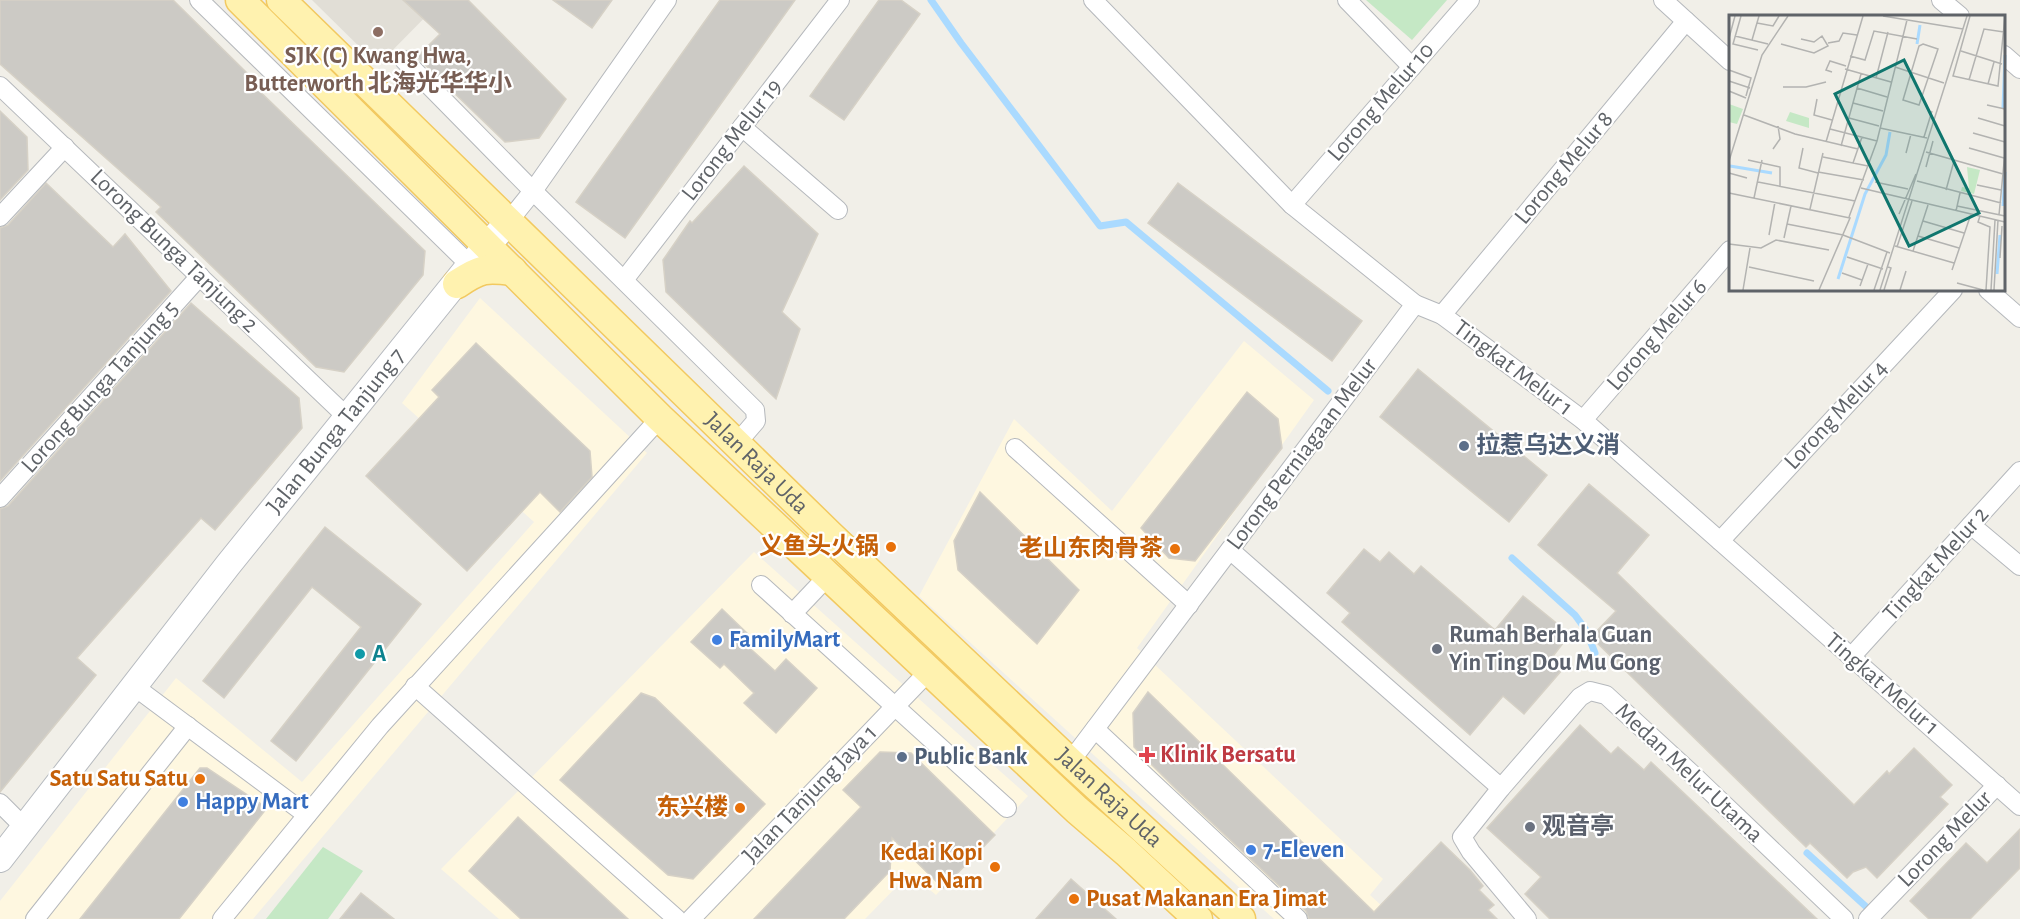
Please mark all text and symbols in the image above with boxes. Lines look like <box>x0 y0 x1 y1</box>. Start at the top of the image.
inset map <box>1729 15 2005 291</box>
marker: SJK (C) Kwang Hwa, Butterworth 北海光华华小 <box>371 25 385 39</box>
street label: Lorong Melur 10 <box>1323 38 1439 166</box>
place label: SJK (C) Kwang Hwa, Butterworth 北海光华华小 <box>244 44 512 96</box>
street label: Lorong Melur 19 <box>677 75 787 205</box>
street label: Lorong Melur 8 <box>1510 107 1618 229</box>
street label: Lorong Bunga Tanjung 2 <box>85 165 263 337</box>
street label: Lorong Melur 6 <box>1602 275 1712 395</box>
street label: Lorong Bunga Tanjung 5 <box>17 296 183 478</box>
street label: Tingkat Melur 1 <box>1449 316 1577 420</box>
street label: Jalan Bunga Tanjung 7 <box>262 344 410 518</box>
street label: Lorong Perniagaan Melur <box>1222 354 1382 554</box>
street label: Lorong Melur 4 <box>1780 356 1892 474</box>
street label: Jalan Raja Uda <box>700 408 813 519</box>
place label: 拉惹乌达义消 <box>1476 432 1620 458</box>
marker: 拉惹乌达义消 <box>1457 439 1471 453</box>
street label: Tingkat Melur 2 <box>1879 502 1993 626</box>
place label: 义鱼头火锅 <box>759 533 879 559</box>
place label: 老山东肉骨茶 <box>1019 535 1163 561</box>
marker: 义鱼头火锅 <box>884 540 898 554</box>
marker: 老山东肉骨茶 <box>1168 542 1182 556</box>
place label: Rumah Berhala Guan Yin Ting Dou Mu Gong <box>1449 623 1661 675</box>
place label: FamilyMart <box>729 628 840 652</box>
street label: Tingkat Melur 1 <box>1820 628 1944 740</box>
marker: FamilyMart <box>710 633 724 647</box>
place label: A <box>372 642 387 666</box>
marker: Rumah Berhala Guan Yin Ting Dou Mu Gong <box>1430 642 1444 656</box>
marker: A <box>353 647 367 661</box>
street label: Medan Melur Utama <box>1611 699 1767 847</box>
street label: Jalan Tanjung Jaya 1 <box>738 720 882 868</box>
place label: Klinik Bersatu <box>1160 743 1296 767</box>
street label: Jalan Raja Uda <box>1051 744 1167 852</box>
place label: Public Bank <box>914 745 1028 769</box>
marker: Klinik Bersatu <box>1138 746 1156 764</box>
marker: Public Bank <box>895 750 909 764</box>
place label: Satu Satu Satu <box>49 767 188 791</box>
marker: Satu Satu Satu <box>193 772 207 786</box>
street label: Lorong Melur <box>1893 786 1997 892</box>
place label: Happy Mart <box>195 790 309 814</box>
place label: 东兴楼 <box>656 794 728 820</box>
marker: Happy Mart <box>176 795 190 809</box>
marker: 东兴楼 <box>733 801 747 815</box>
place label: 观音亭 <box>1542 813 1614 839</box>
marker: 观音亭 <box>1523 820 1537 834</box>
place label: 7-Eleven <box>1263 838 1344 862</box>
place label: Kedai Kopi Hwa Nam <box>880 841 983 893</box>
marker: 7-Eleven <box>1244 843 1258 857</box>
marker: Kedai Kopi Hwa Nam <box>988 860 1002 874</box>
place label: Pusat Makanan Era Jimat <box>1086 887 1326 911</box>
marker: Pusat Makanan Era Jimat <box>1067 892 1081 906</box>

